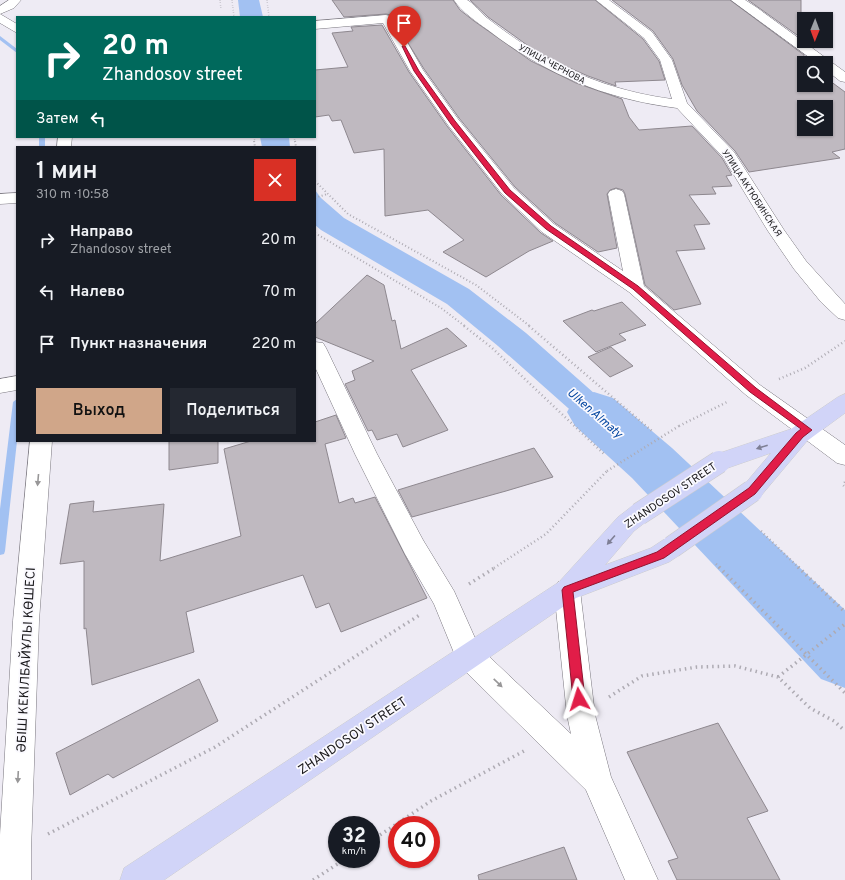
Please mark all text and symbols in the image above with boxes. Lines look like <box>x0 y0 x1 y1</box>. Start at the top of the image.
pin <box>387 6 421 47</box>
icon: arrive <box>393 12 415 34</box>
north arrow <box>797 12 833 48</box>
map controls <box>797 12 833 136</box>
text: 20 m <box>102 29 169 65</box>
icon: right <box>36 32 88 84</box>
street label: УЛИЦА ЧЕРНОВА <box>516 42 587 87</box>
button: search <box>797 56 833 92</box>
text: Zhandosov street <box>102 64 243 87</box>
button: layers <box>797 100 833 136</box>
icon: left <box>87 108 109 130</box>
text: Затем <box>36 110 79 129</box>
street label: УЛИЦА АКТЮБИНСКАЯ <box>719 148 784 239</box>
text: 1 мин <box>36 157 97 187</box>
button: close <box>254 159 296 201</box>
text: 310 m · 10:58 <box>36 187 109 203</box>
text: Направо <box>70 223 133 242</box>
icon: right <box>36 229 58 251</box>
text: 20 m <box>261 231 296 250</box>
text: Zhandosov street <box>70 242 172 258</box>
icon: left <box>36 281 58 303</box>
text: Налево <box>70 283 125 302</box>
text: 70 m <box>263 283 296 302</box>
icon: arrive <box>36 333 58 355</box>
text: Пункт назначения <box>70 335 207 354</box>
text: 220 m <box>252 335 296 354</box>
water label: Ulken Almaty <box>563 385 626 443</box>
button: Выход <box>36 388 162 434</box>
button: Поделиться <box>170 388 296 434</box>
one-way arrow <box>756 445 768 451</box>
street label: ZHANDOSOV STREET <box>622 460 719 532</box>
one-way arrow <box>34 474 41 486</box>
one-way arrow <box>606 535 615 546</box>
street label: ӘБІШ КЕКІЛБАЙҰЛЫ КӨШЕСІ <box>12 567 40 753</box>
one-way arrow <box>493 678 503 687</box>
position arrow <box>558 678 600 720</box>
street label: ZHANDOSOV STREET <box>296 694 411 779</box>
one-way arrow <box>15 771 22 783</box>
speed limit sign: 40 <box>388 816 440 868</box>
text: 32 <box>342 824 366 850</box>
text: km/h <box>342 845 366 858</box>

